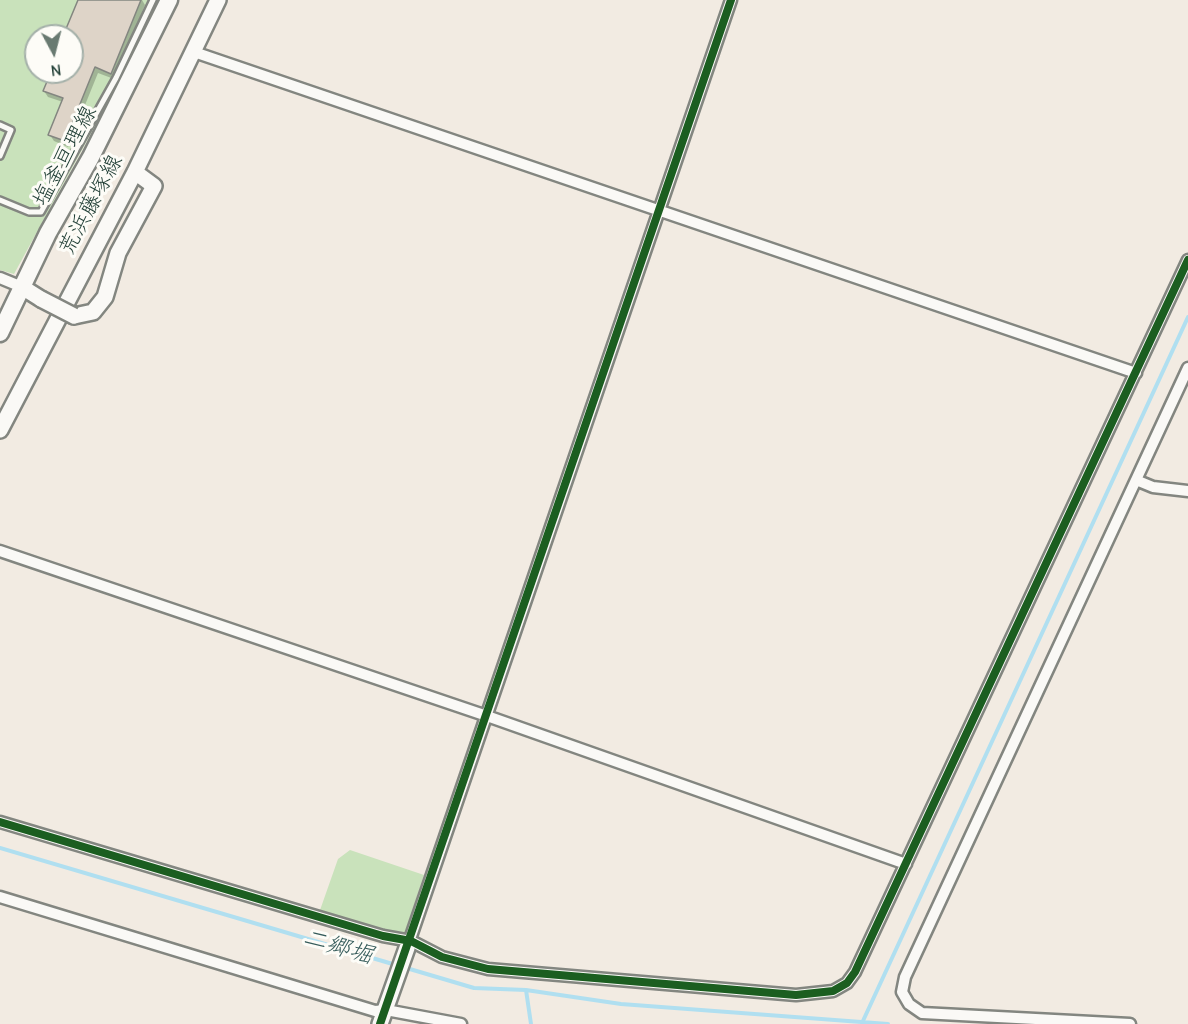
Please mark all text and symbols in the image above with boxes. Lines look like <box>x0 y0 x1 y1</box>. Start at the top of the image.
north arrow <box>24 24 84 84</box>
text: N <box>50 60 62 79</box>
street label: 塩釜亘理線 <box>28 101 102 211</box>
street label: 荒浜藤塚線 <box>54 150 128 260</box>
water label: 二郷堀 <box>299 923 377 971</box>

